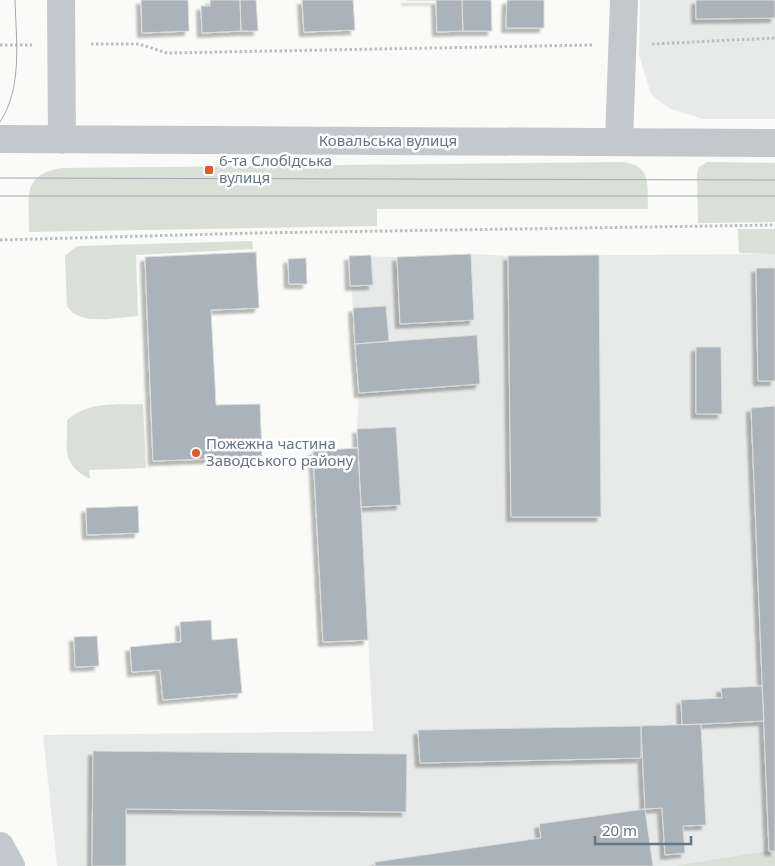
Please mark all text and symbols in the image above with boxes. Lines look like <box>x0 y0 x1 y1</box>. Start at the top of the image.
street label: Ковальська вулиця <box>319 130 457 150</box>
place label: 6-та Слобідська вулиця <box>219 150 332 187</box>
marker: 6-та Слобідська вулиця <box>203 164 215 176</box>
place label: Пожежна частина Заводського району <box>206 433 354 470</box>
marker: Пожежна частина Заводського району <box>190 447 202 459</box>
scale bar <box>595 814 691 846</box>
text: 20 m <box>602 820 637 840</box>

